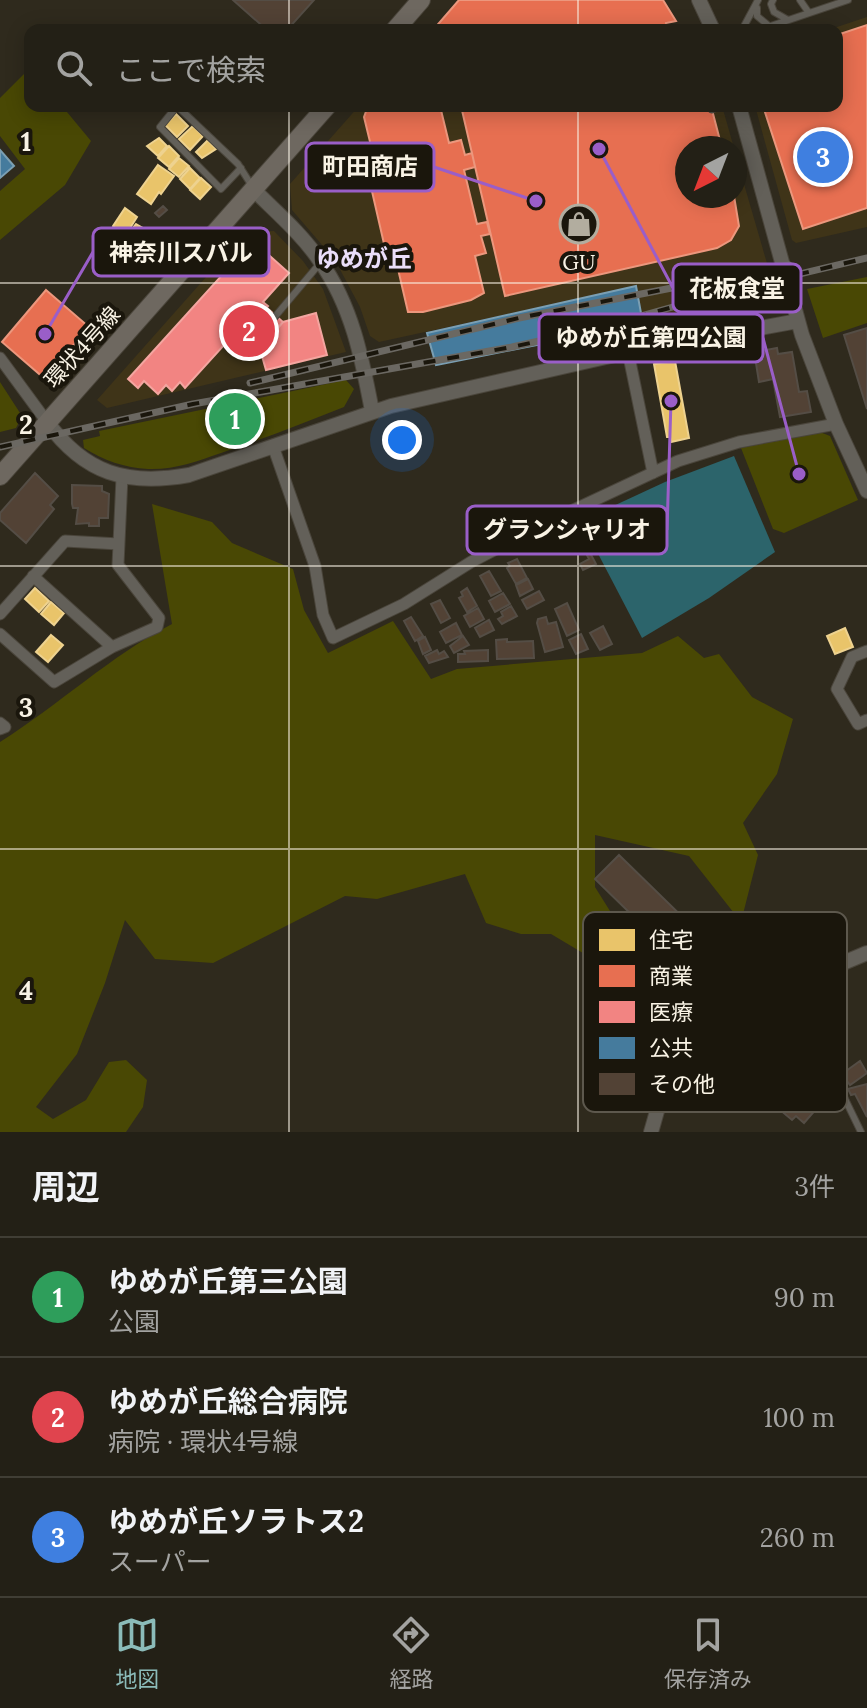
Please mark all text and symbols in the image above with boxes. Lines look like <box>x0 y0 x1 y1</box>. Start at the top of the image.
search box <box>24 24 843 112</box>
icon: search <box>52 46 96 90</box>
text: ここで検索 <box>116 51 266 89</box>
text: 1 <box>21 125 31 158</box>
pin: 3 <box>797 127 849 187</box>
north arrow <box>675 136 747 208</box>
callout: 町田商店 <box>306 143 434 191</box>
text: 町田商店 <box>322 151 418 182</box>
shop icon: GU <box>558 203 600 245</box>
callout: 神奈川スバル <box>93 228 269 276</box>
text: 神奈川スバル <box>109 237 253 268</box>
district label: ゆめが丘 <box>316 243 412 274</box>
place label: GU <box>562 248 596 276</box>
callout: 花板食堂 <box>673 264 801 312</box>
text: 花板食堂 <box>689 273 785 304</box>
street label: 環状4号線 <box>38 300 126 394</box>
pin: 2 <box>223 301 275 361</box>
callout: ゆめが丘第四公園 <box>539 314 763 362</box>
text: ゆめが丘第四公園 <box>555 322 747 353</box>
pin: 1 <box>209 389 261 449</box>
text: 2 <box>19 408 33 441</box>
your location <box>382 420 422 460</box>
callout: グランシャリオ <box>467 506 667 554</box>
text: グランシャリオ <box>483 514 651 545</box>
text: 3 <box>19 691 33 724</box>
legend <box>583 912 847 1112</box>
text: 住宅 <box>649 926 693 954</box>
text: 商業 <box>649 962 693 990</box>
text: 4 <box>19 974 33 1007</box>
text: 医療 <box>649 998 693 1026</box>
text: 公共 <box>649 1034 693 1062</box>
text: その他 <box>649 1070 715 1098</box>
text: 周辺 <box>32 1165 100 1208</box>
text: 3件 <box>795 1170 835 1203</box>
text: ゆめが丘第三公園 <box>108 1262 348 1300</box>
text: 1 <box>53 1281 63 1314</box>
text: 90 m <box>774 1281 835 1314</box>
text: 公園 <box>108 1305 160 1338</box>
text: ゆめが丘総合病院 <box>108 1382 348 1420</box>
text: 2 <box>51 1401 65 1434</box>
text: 100 m <box>763 1401 835 1434</box>
text: 病院 · 環状4号線 <box>108 1425 298 1458</box>
text: ゆめが丘ソラトス2 <box>108 1502 364 1540</box>
text: 3 <box>51 1521 65 1554</box>
text: 260 m <box>760 1521 835 1554</box>
text: スーパー <box>108 1545 212 1578</box>
tab: 地図 <box>115 1613 159 1693</box>
tab: 経路 <box>389 1613 434 1693</box>
tab: 保存済み <box>664 1613 752 1693</box>

